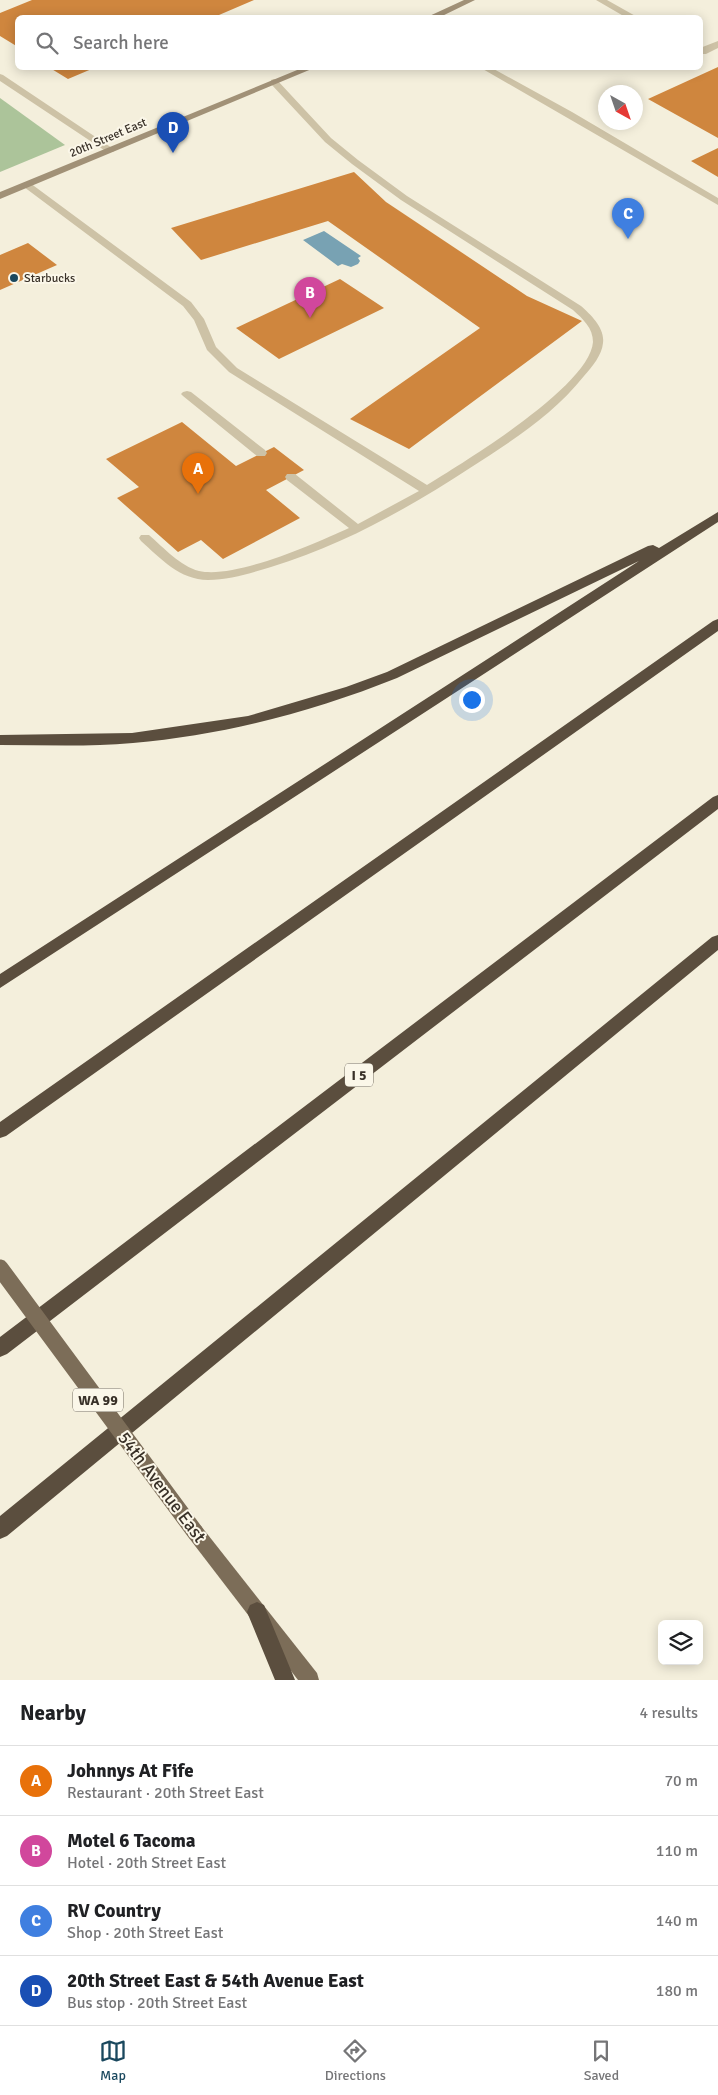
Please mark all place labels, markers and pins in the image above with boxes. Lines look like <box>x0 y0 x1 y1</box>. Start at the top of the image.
pin: D <box>157 112 189 153</box>
pin: C <box>612 198 644 239</box>
place label: Starbucks <box>24 271 75 286</box>
marker: Starbucks <box>8 272 20 284</box>
pin: B <box>294 277 326 318</box>
pin: A <box>182 453 214 494</box>

